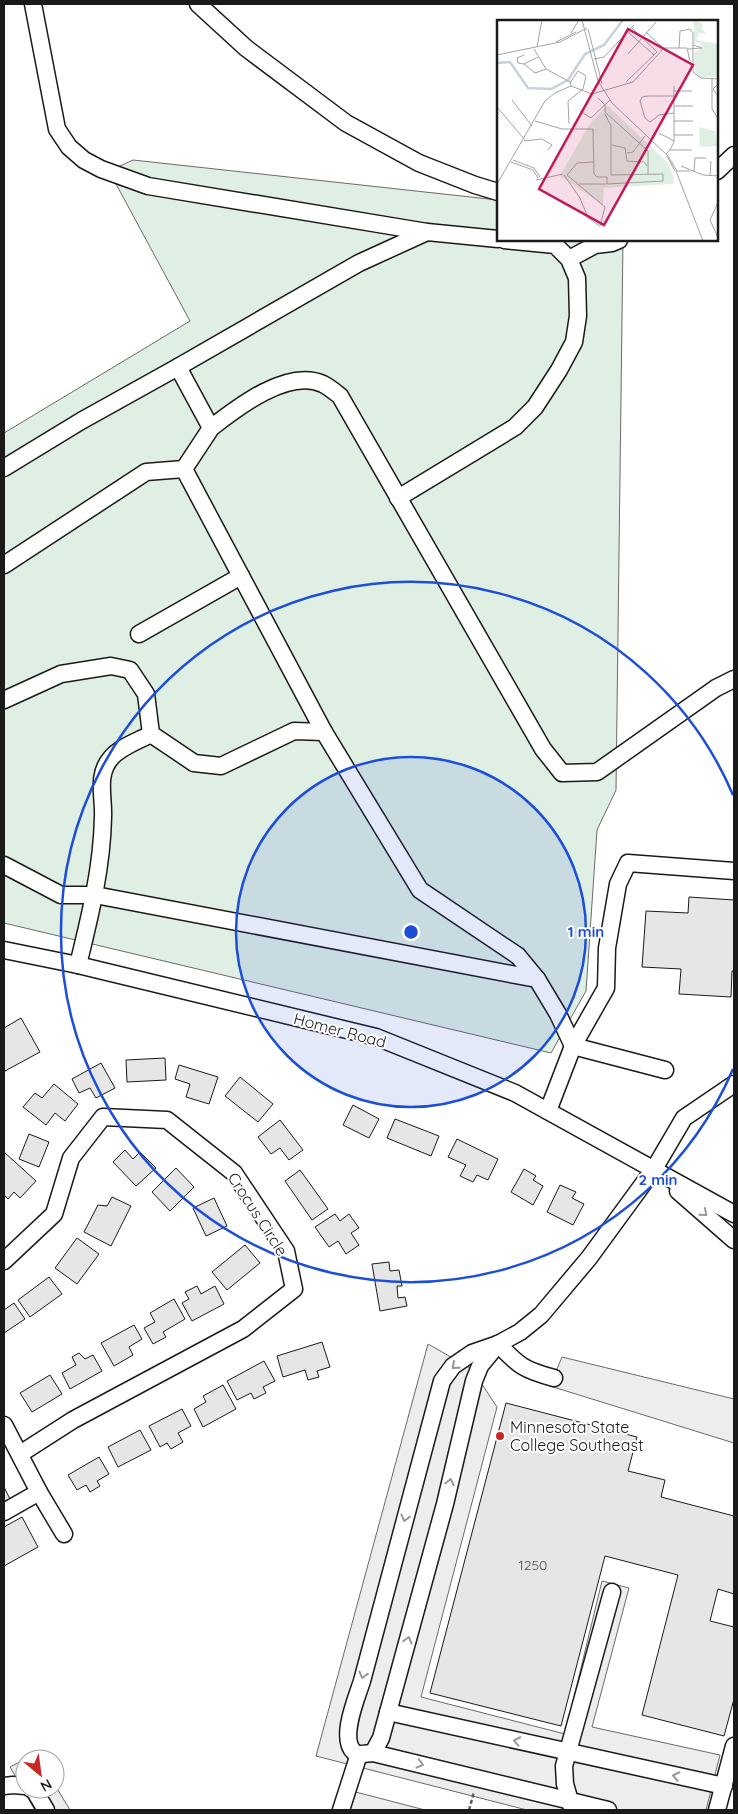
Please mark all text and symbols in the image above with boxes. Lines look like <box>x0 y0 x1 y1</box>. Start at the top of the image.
inset map <box>497 20 718 241</box>
text: 1 min <box>568 922 604 941</box>
centre of rings <box>402 923 420 941</box>
street label: Homer Road <box>292 1008 388 1052</box>
street label: Crocus Circle <box>224 1168 292 1260</box>
text: 2 min <box>638 1170 678 1189</box>
one-way arrow <box>698 1207 707 1216</box>
one-way arrow <box>451 1360 460 1369</box>
place label: Minnesota State College Southeast <box>510 1417 643 1455</box>
marker: Minnesota State College Southeast <box>494 1430 506 1442</box>
one-way arrow <box>444 1478 454 1487</box>
one-way arrow <box>400 1513 410 1521</box>
house number: 1250 <box>519 1556 547 1574</box>
one-way arrow <box>402 1635 413 1644</box>
one-way arrow <box>358 1671 369 1680</box>
one-way arrow <box>513 1736 522 1747</box>
north arrow <box>15 1749 65 1799</box>
one-way arrow <box>416 1758 425 1769</box>
one-way arrow <box>672 1771 681 1782</box>
text: N <box>37 1775 55 1796</box>

